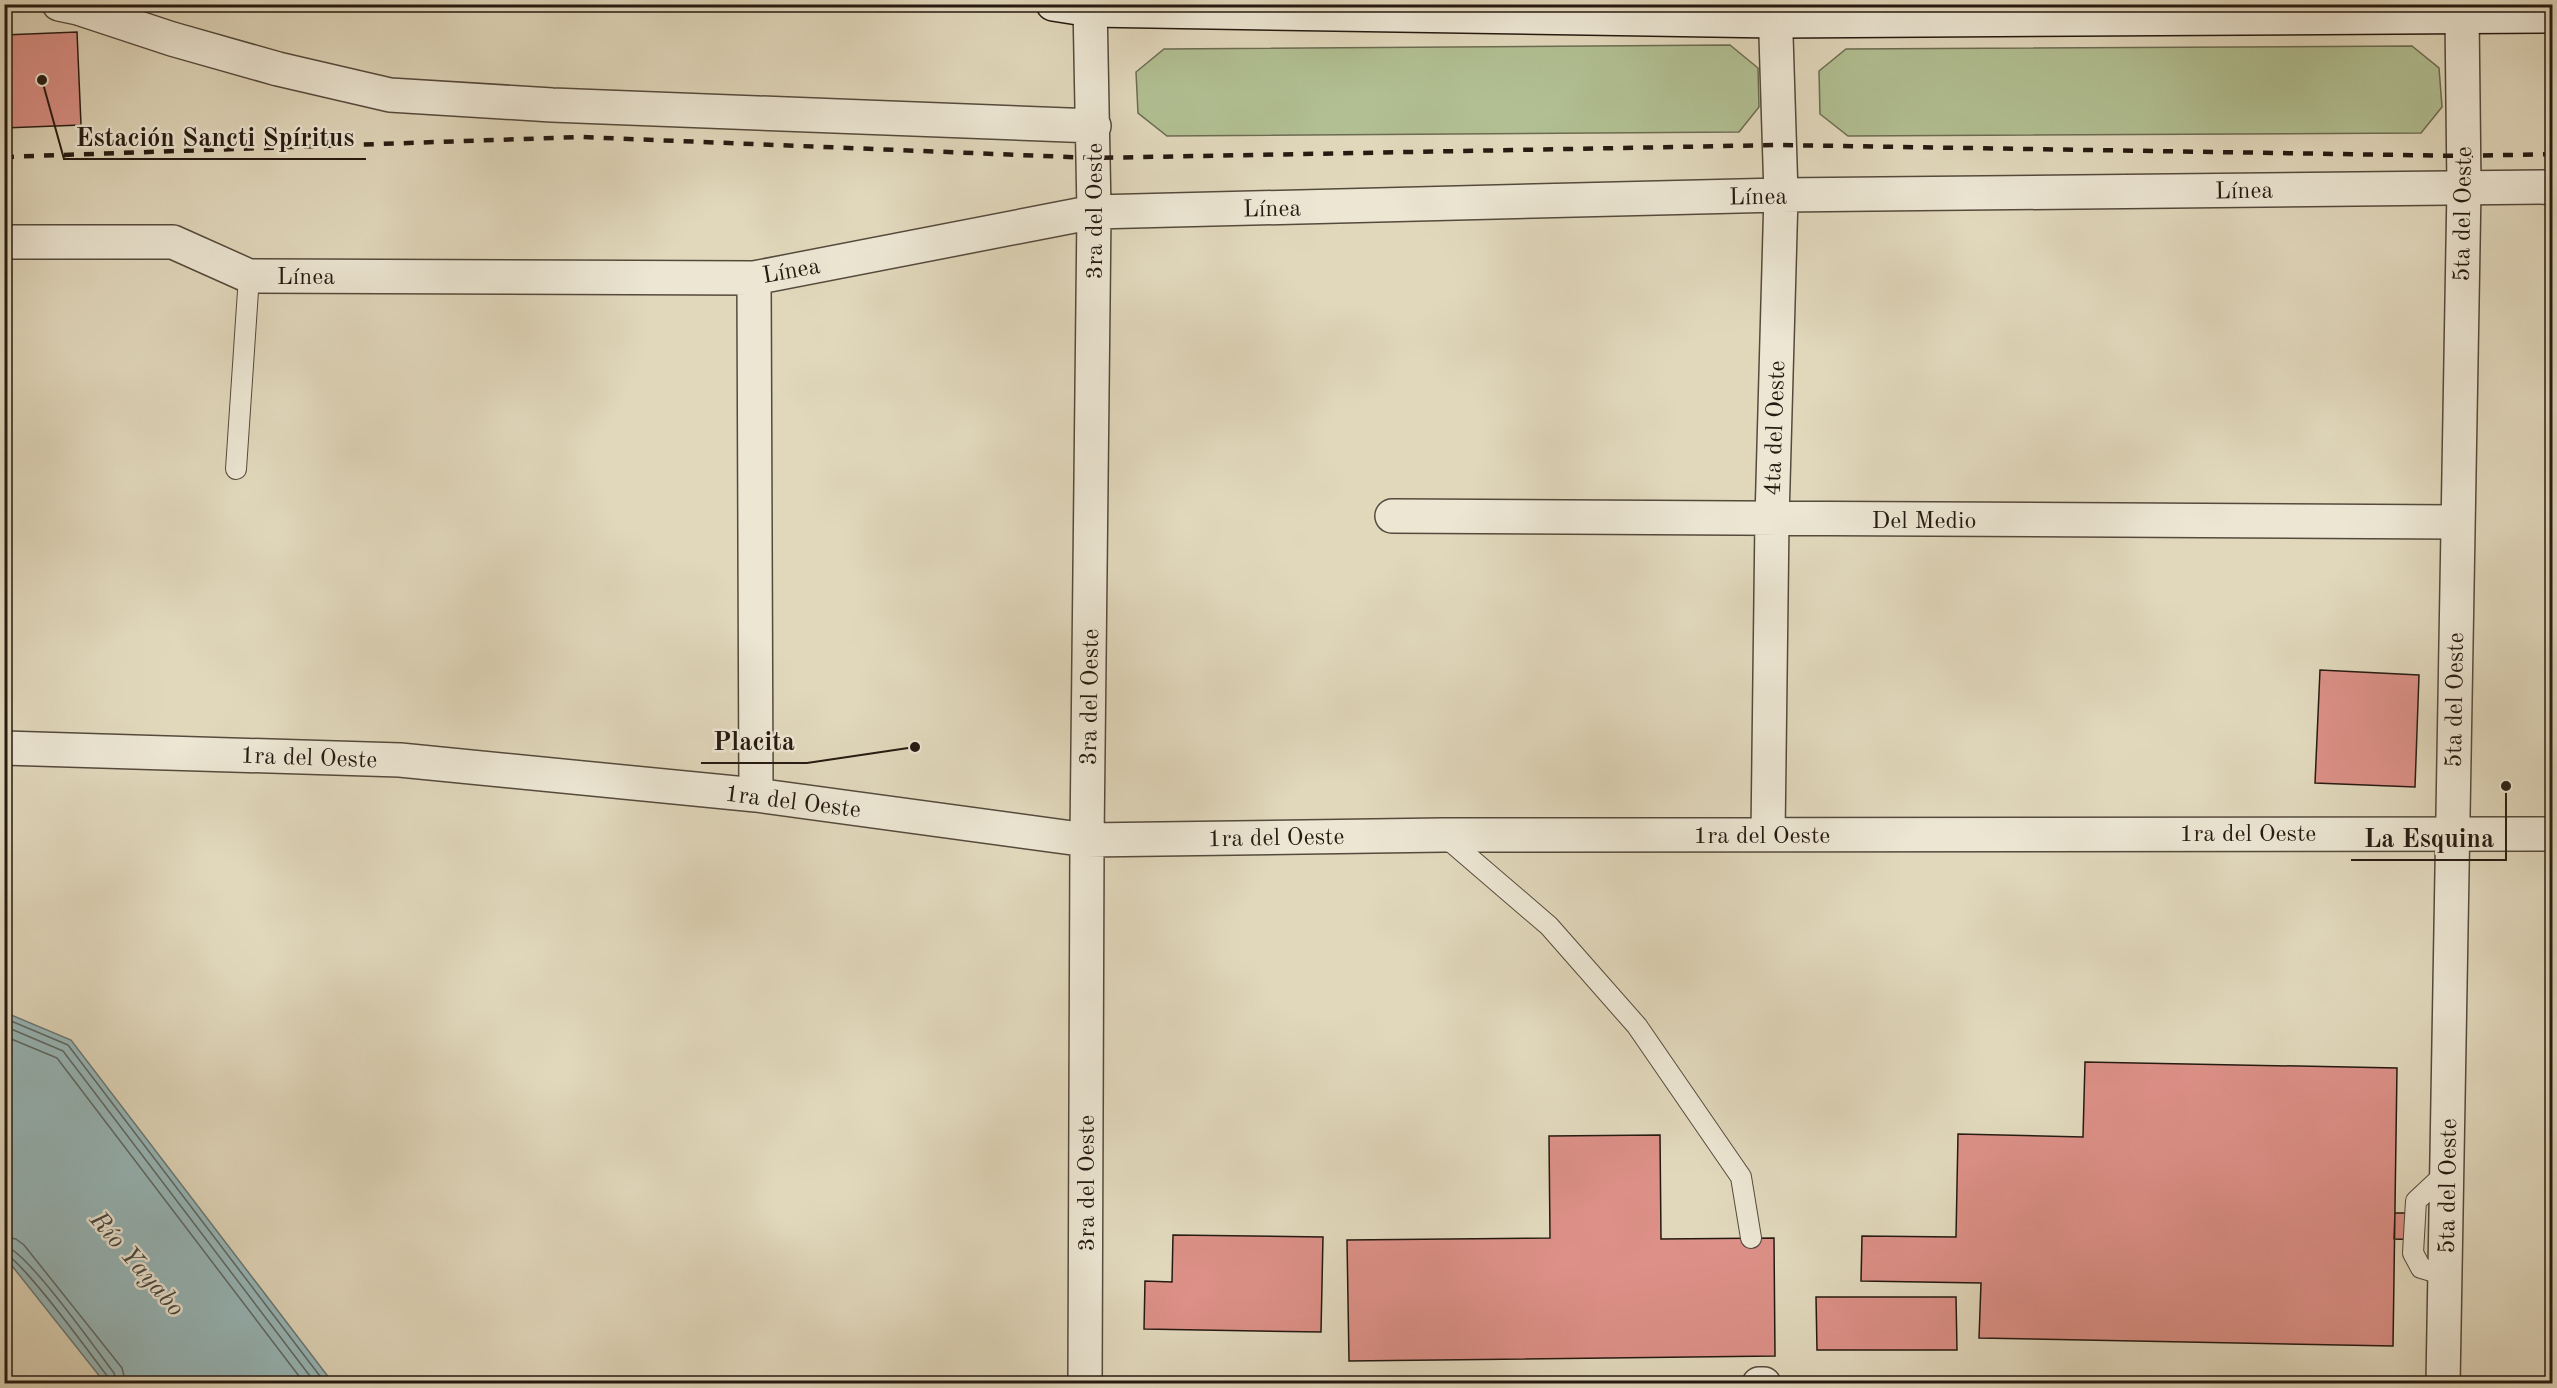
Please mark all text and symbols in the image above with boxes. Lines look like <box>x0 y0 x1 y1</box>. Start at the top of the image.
callout: Estación Sancti Spíritus <box>64 115 366 159</box>
text: Estación Sancti Spíritus <box>76 126 354 152</box>
street label: 3ra del Oeste <box>1084 143 1108 279</box>
street label: 5ta del Oeste <box>2451 146 2477 282</box>
street label: Línea <box>2215 179 2274 205</box>
street label: Línea <box>1729 185 1788 211</box>
street label: Línea <box>1243 197 1302 223</box>
street label: Línea <box>760 255 822 289</box>
street label: Línea <box>277 266 335 290</box>
street label: 4ta del Oeste <box>1762 360 1790 496</box>
street label: Del Medio <box>1871 510 1977 534</box>
street label: 3ra del Oeste <box>1078 628 1104 766</box>
street label: 5ta del Oeste <box>2443 632 2469 768</box>
callout: Placita <box>701 719 807 763</box>
text: Placita <box>713 730 795 756</box>
street label: 1ra del Oeste <box>240 745 378 773</box>
street label: 1ra del Oeste <box>723 783 862 823</box>
callout: La Esquina <box>2351 816 2506 860</box>
street label: 1ra del Oeste <box>2180 823 2316 847</box>
street label: 1ra del Oeste <box>1694 825 1830 849</box>
street label: 1ra del Oeste <box>1207 826 1345 852</box>
text: La Esquina <box>2364 827 2494 853</box>
street label: 3ra del Oeste <box>1076 1115 1100 1251</box>
street label: 5ta del Oeste <box>2436 1118 2462 1254</box>
water label: Río Yayabo <box>84 1206 189 1322</box>

